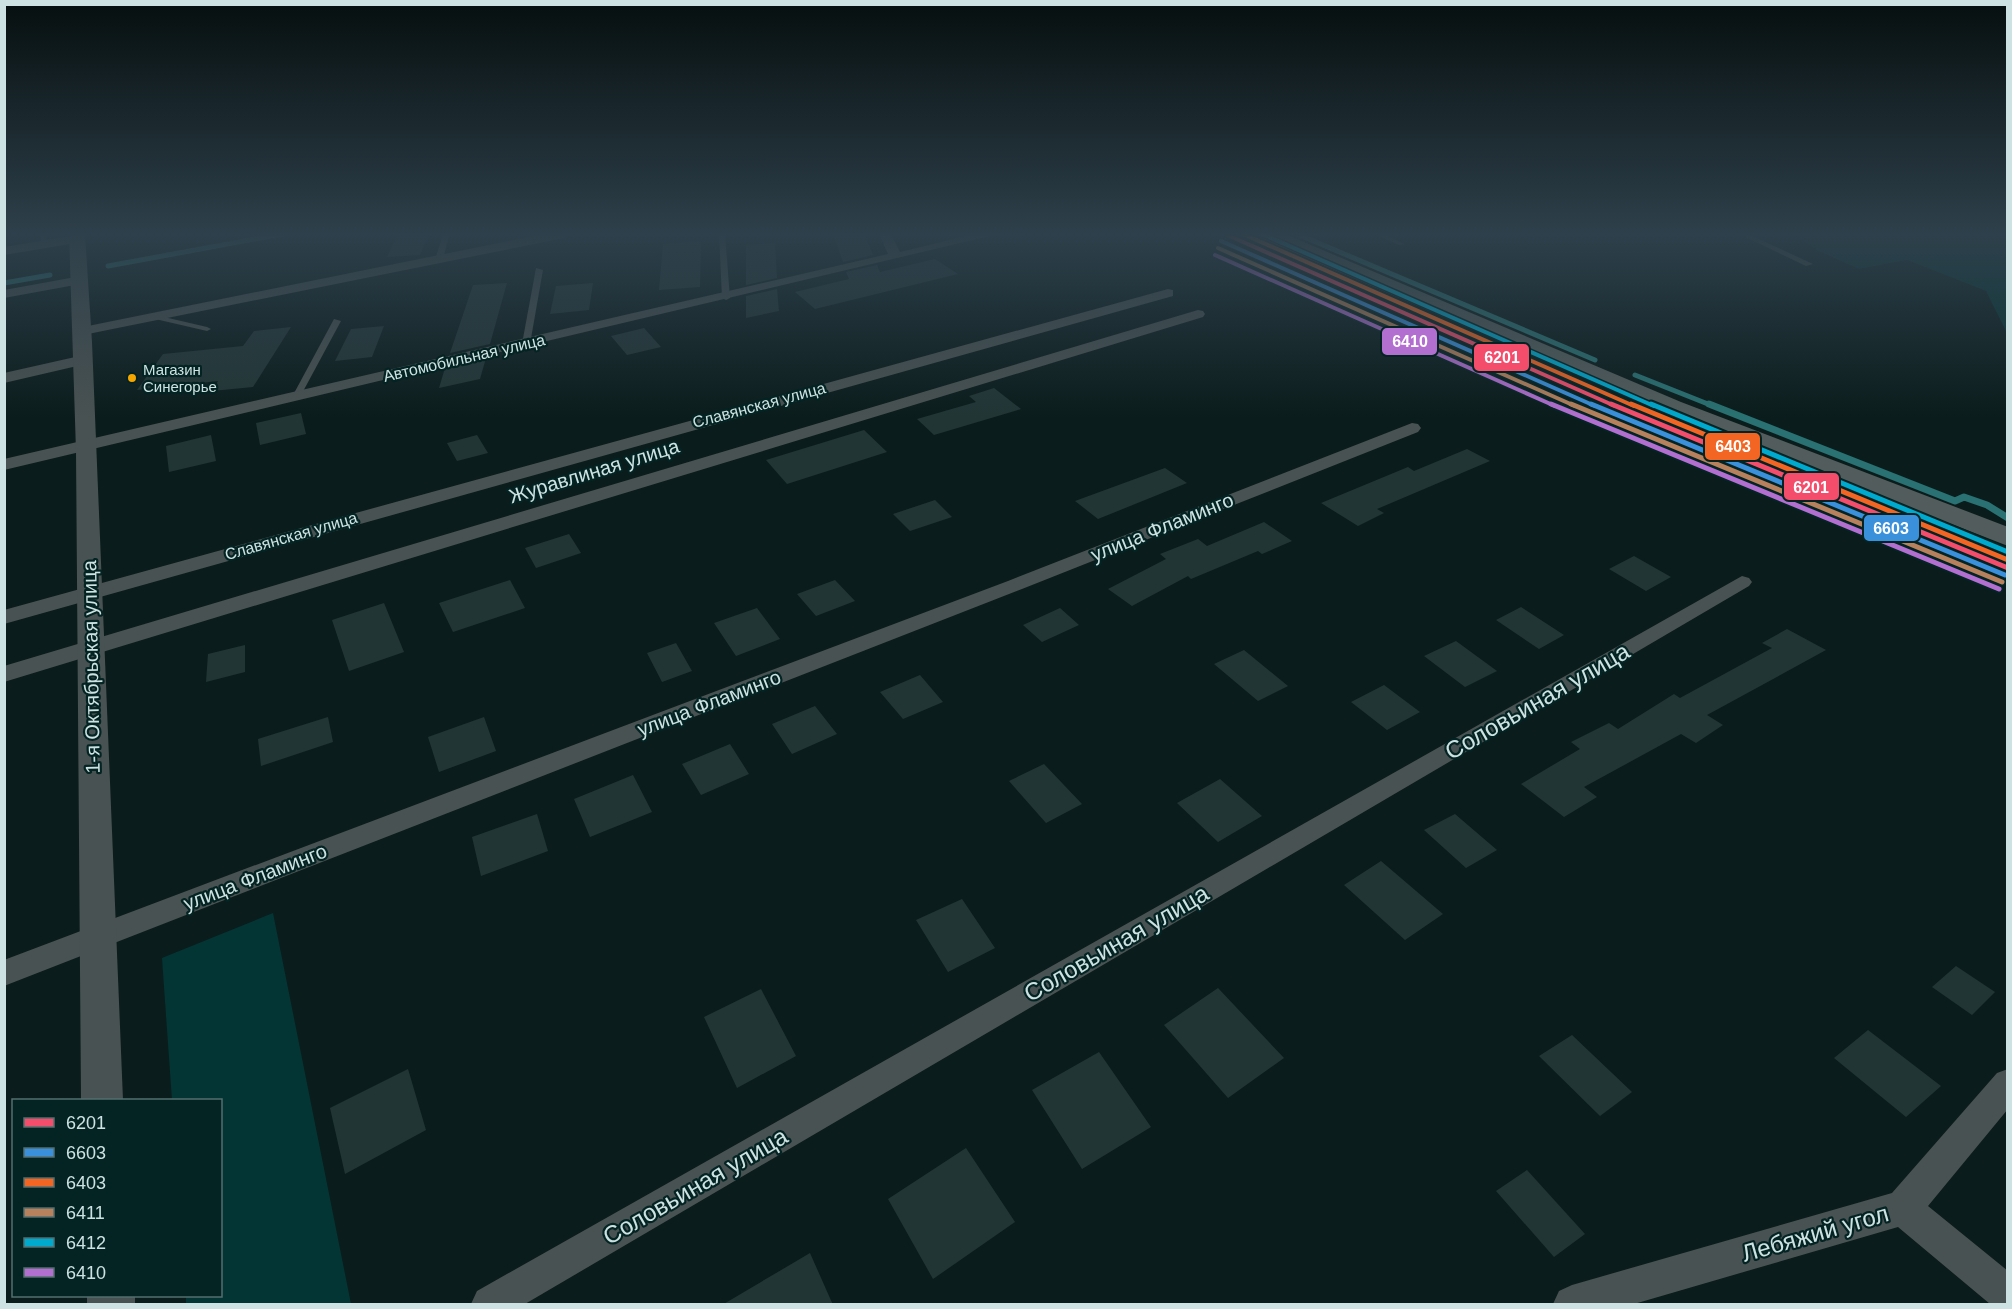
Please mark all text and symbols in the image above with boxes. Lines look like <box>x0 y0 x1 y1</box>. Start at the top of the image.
line badge: 6410 <box>1381 327 1438 356</box>
street label: Автомобильная улица <box>382 331 547 385</box>
text: 6410 <box>1392 333 1428 350</box>
line badge: 6201 <box>1473 343 1530 372</box>
text: 6201 <box>1484 349 1520 366</box>
place label: Магазин Синегорье <box>143 361 217 395</box>
marker: Магазин Синегорье <box>126 372 138 384</box>
street label: Славянская улица <box>691 379 827 431</box>
line badge: 6403 <box>1704 432 1761 461</box>
street label: Журавлиная улица <box>506 434 683 507</box>
text: 6403 <box>1715 438 1751 455</box>
line badge: 6201 <box>1783 472 1840 501</box>
text: 6201 <box>1793 479 1829 496</box>
street label: улица Фламинго <box>1087 488 1237 566</box>
street label: Славянская улица <box>223 509 359 563</box>
line badge: 6603 <box>1863 514 1920 542</box>
text: 6603 <box>1873 520 1909 537</box>
street label: 1-я Октябрьская улица <box>78 559 104 774</box>
street label: Соловьиная улица <box>1440 637 1635 765</box>
street label: улица Фламинго <box>634 666 784 740</box>
street label: улица Фламинго <box>180 840 330 914</box>
street label: Соловьиная улица <box>1019 879 1214 1007</box>
legend <box>12 1099 222 1297</box>
text: 6201 <box>66 1113 106 1133</box>
street label: Соловьиная улица <box>598 1122 793 1250</box>
text: 6603 <box>66 1143 106 1163</box>
text: 6403 <box>66 1173 106 1193</box>
street label: Лебяжий угол <box>1738 1199 1892 1267</box>
text: 6411 <box>66 1203 105 1223</box>
text: 6412 <box>66 1233 106 1253</box>
text: 6410 <box>66 1263 106 1283</box>

